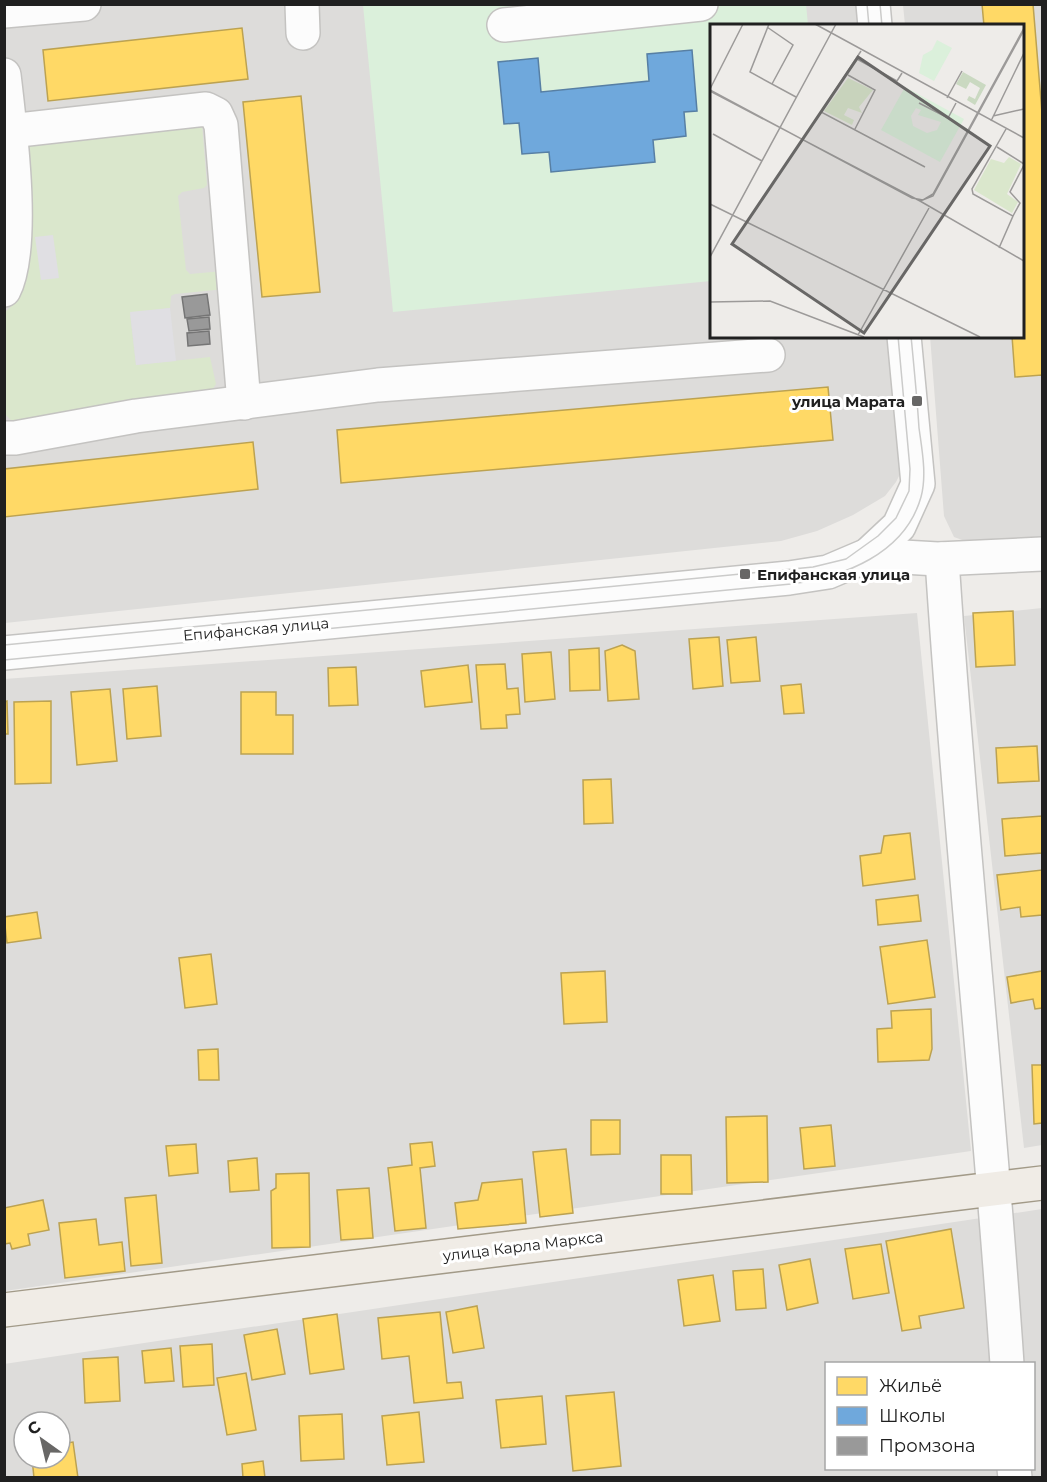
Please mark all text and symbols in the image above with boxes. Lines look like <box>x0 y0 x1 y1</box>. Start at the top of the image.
inset map <box>710 24 1023 338</box>
place label: улица Марата <box>791 392 905 411</box>
marker: улица Марата <box>910 394 924 408</box>
place label: Епифанская улица <box>757 565 910 584</box>
marker: Епифанская улица <box>738 567 752 581</box>
street label: Епифанская улица <box>182 613 330 645</box>
street label: улица Карла Маркса <box>441 1227 604 1265</box>
legend <box>825 1362 1035 1470</box>
text: Жильё <box>879 1375 942 1397</box>
text: Школы <box>879 1405 946 1427</box>
north arrow <box>12 1410 72 1470</box>
text: С <box>24 1417 44 1439</box>
text: Промзона <box>879 1435 976 1457</box>

